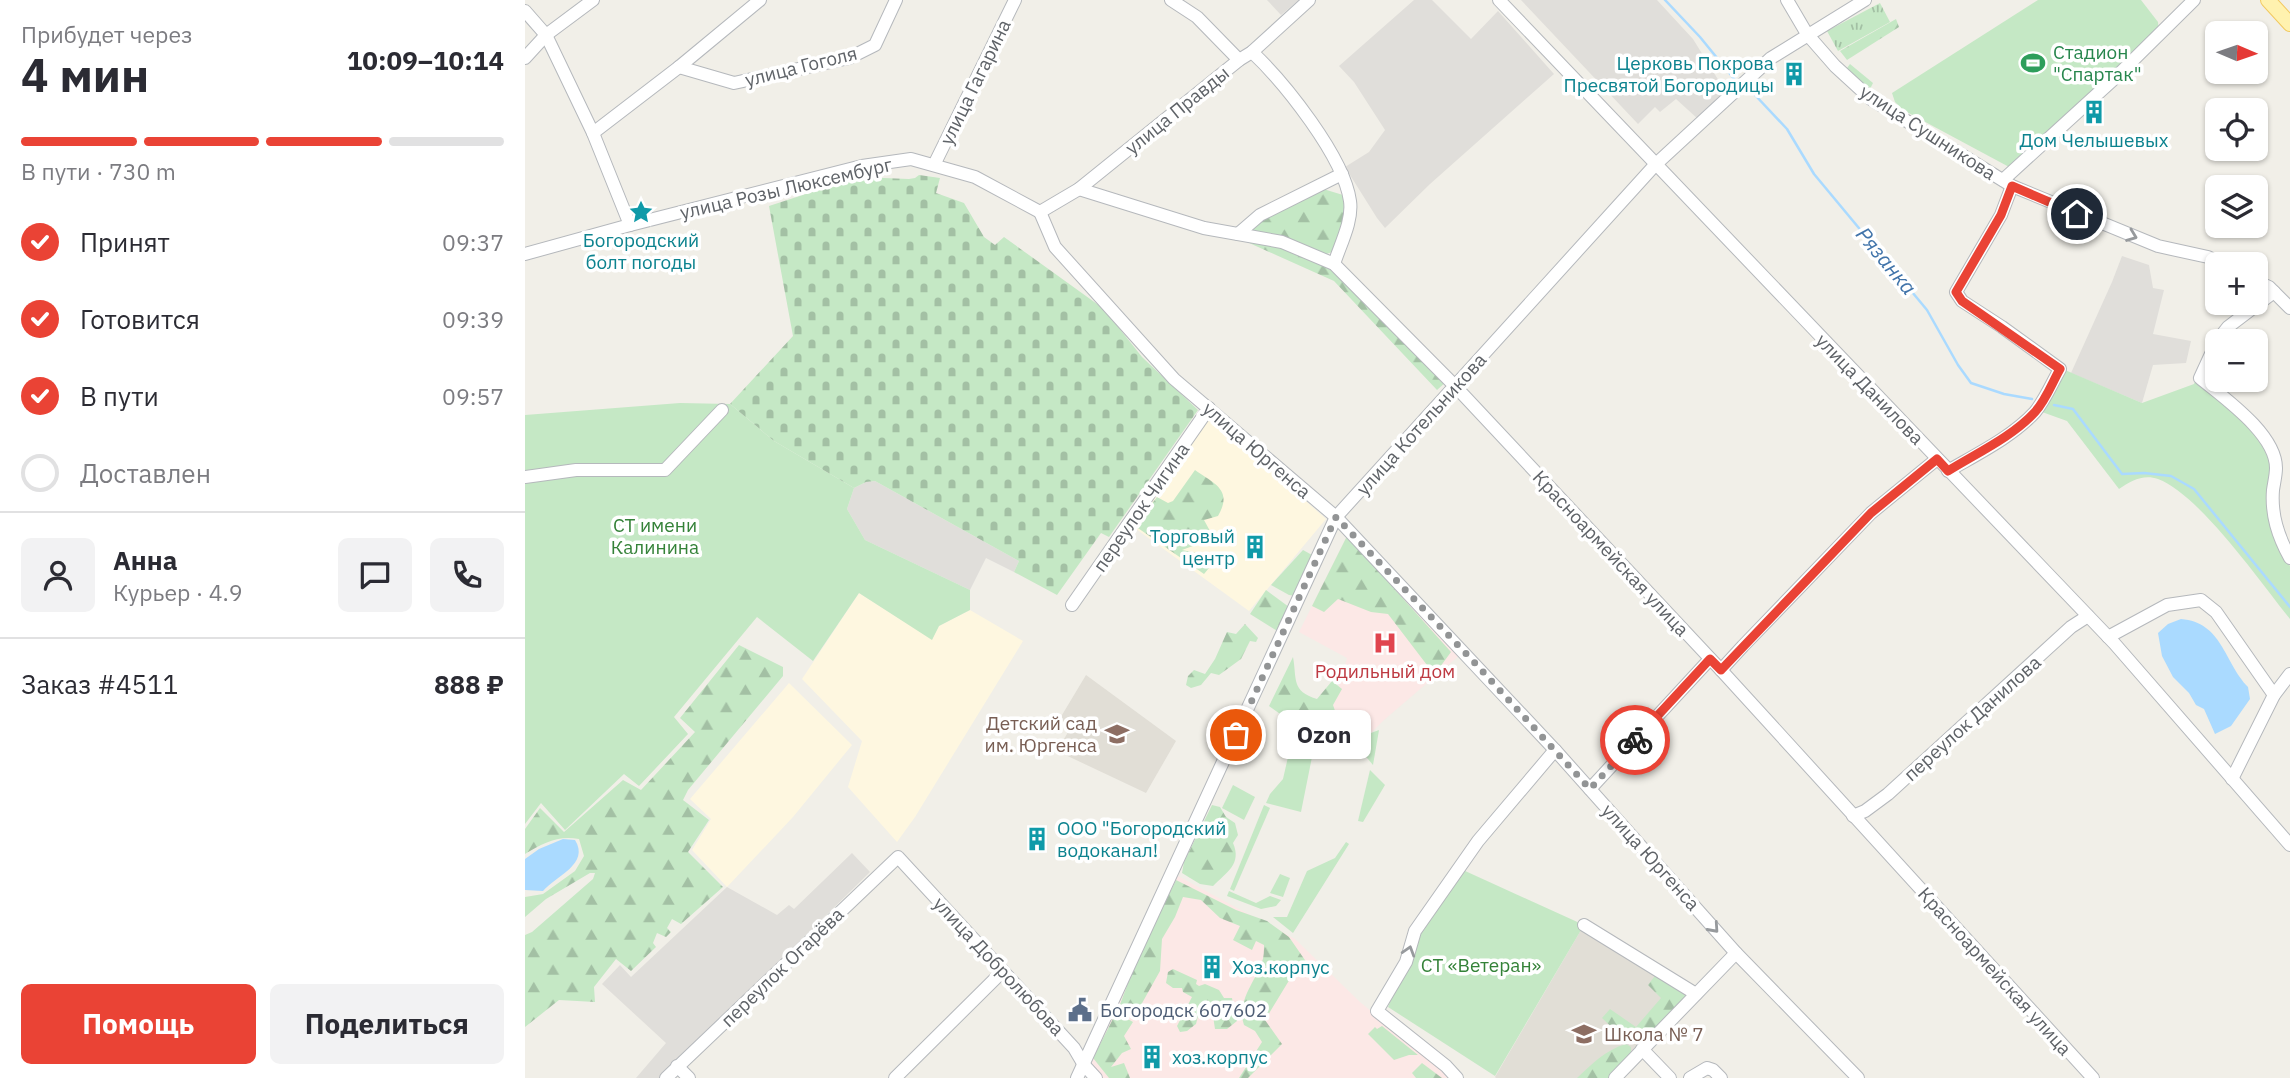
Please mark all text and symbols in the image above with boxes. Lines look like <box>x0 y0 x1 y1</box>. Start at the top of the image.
street label: улица Гагарина <box>934 15 1016 149</box>
text: Прибудет через <box>21 19 193 49</box>
north arrow <box>2205 21 2268 84</box>
map controls <box>2205 21 2268 392</box>
street label: улица Гоголя <box>742 40 860 92</box>
place label: Стадион "Спартак" <box>2053 40 2142 86</box>
text: 10:09–10:14 <box>347 43 504 77</box>
text: 4 мин <box>21 45 149 105</box>
sports icon: Стадион "Спартак" <box>2019 49 2047 77</box>
place label: Церковь Покрова Пресвятой Богородицы <box>1564 51 1774 97</box>
building icon: Церковь Покрова Пресвятой Богородицы <box>1780 60 1808 88</box>
street label: улица Правды <box>1120 61 1234 159</box>
street label: улица Сушникова <box>1855 79 2001 185</box>
building icon: Дом Челышевых <box>2080 98 2108 126</box>
button: locate <box>2205 98 2268 161</box>
place label: Дом Челышевых <box>2020 128 2169 152</box>
street label: улица Розы Люксембург <box>678 152 894 224</box>
text: В пути · 730 m <box>21 156 176 186</box>
button: layers <box>2205 175 2268 238</box>
pin <box>2047 184 2107 244</box>
icon: home <box>2058 195 2096 233</box>
place icon: Богородский болт погоды <box>627 198 655 226</box>
water label: Рязанка <box>1850 221 1923 300</box>
icon: check <box>21 223 59 261</box>
text: Принят <box>80 225 170 259</box>
text: 09:37 <box>442 227 504 257</box>
place label: Богородский болт погоды <box>583 228 699 274</box>
one-way arrow <box>2125 228 2137 242</box>
button: + <box>2205 252 2268 315</box>
icon: check <box>21 300 59 338</box>
text: Готовится <box>80 302 200 336</box>
text: 09:39 <box>442 304 504 334</box>
street label: улица Данилова <box>1811 328 1929 450</box>
button: − <box>2205 329 2268 392</box>
street label: улица Котельникова <box>1351 348 1491 500</box>
icon: check <box>21 377 59 415</box>
text: В пути <box>80 379 159 413</box>
text: 09:57 <box>442 381 504 411</box>
street label: улица Юргенса <box>1198 396 1316 504</box>
street label: переулок Чигина <box>1087 438 1195 576</box>
text: Доставлен <box>80 456 211 490</box>
street label: Красноармейская улица <box>1528 465 1694 641</box>
park label: СТ имени Калинина <box>611 513 699 559</box>
place label: Торговый центр <box>1150 524 1235 570</box>
building icon: Торговый центр <box>1241 533 1269 561</box>
button: person <box>21 538 95 612</box>
button: chat <box>338 538 412 612</box>
button: phone <box>430 538 504 612</box>
text: Анна <box>113 543 177 577</box>
text: Курьер · 4.9 <box>113 577 243 607</box>
hospital icon: Родильный дом <box>1371 629 1399 657</box>
street label: переулок Данилова <box>1898 650 2046 786</box>
place label: Родильный дом <box>1315 659 1455 683</box>
text: Заказ #4511 <box>21 667 178 701</box>
text: 888 ₽ <box>434 667 504 701</box>
pin <box>1206 705 1266 765</box>
courier <box>1600 705 1670 775</box>
callout: Ozon <box>1278 710 1373 760</box>
place label: Детский сад им. Юргенса <box>984 711 1097 757</box>
icon: bag <box>1217 716 1255 754</box>
text: Ozon <box>1297 719 1351 749</box>
school or university icon: Детский сад им. Юргенса <box>1103 720 1131 748</box>
icon: bike <box>1616 721 1654 759</box>
street label: улица Юргенса <box>1597 799 1705 915</box>
place label: ООО "Богородский водоканал! <box>1057 816 1226 862</box>
building icon: ООО "Богородский водоканал! <box>1023 825 1051 853</box>
street label: Красноармейская улица <box>1913 882 2077 1060</box>
street label: улица Добролюбова <box>928 891 1070 1041</box>
street label: переулок Огарёва <box>715 902 849 1032</box>
one-way arrow <box>1706 919 1718 932</box>
one-way arrow <box>1401 945 1416 957</box>
building icon: Хоз.корпус <box>1198 953 1226 981</box>
park label: СТ «Ветеран» <box>1421 953 1542 977</box>
place label: Хоз.корпус <box>1232 955 1330 979</box>
button: Помощь <box>21 984 256 1064</box>
button: Поделиться <box>270 984 504 1064</box>
public building icon: Богородск 607602 <box>1066 996 1094 1024</box>
place label: Богородск 607602 <box>1100 998 1267 1022</box>
school or university icon: Школа № 7 <box>1570 1020 1598 1048</box>
place label: Школа № 7 <box>1604 1022 1704 1046</box>
building icon: хоз.корпус <box>1138 1043 1166 1071</box>
place label: хоз.корпус <box>1172 1045 1268 1069</box>

